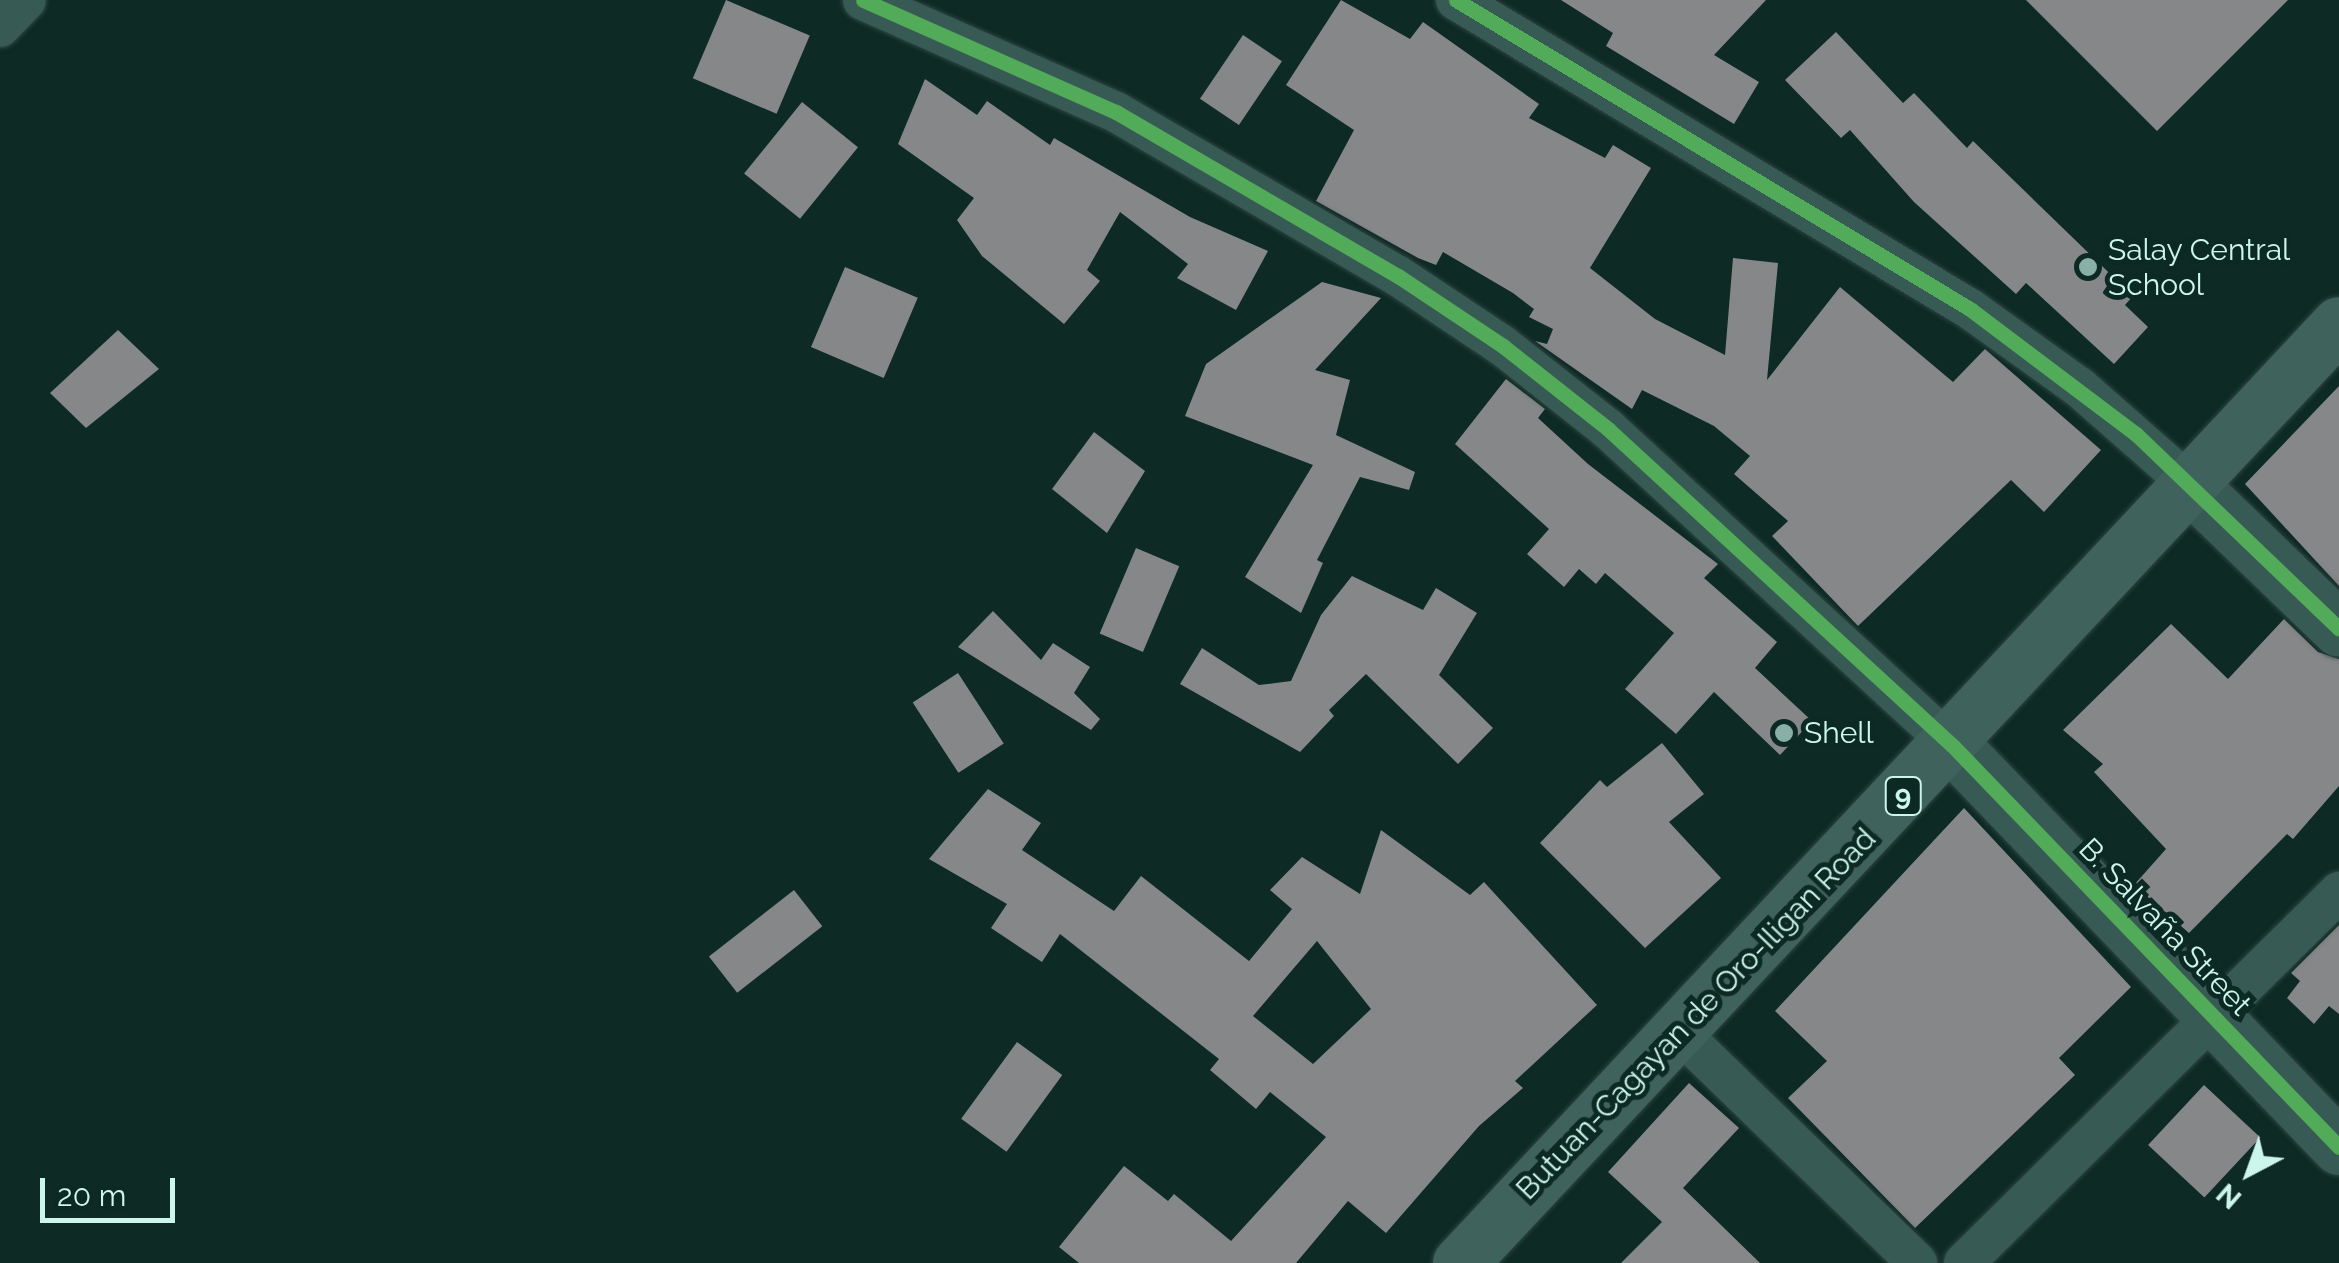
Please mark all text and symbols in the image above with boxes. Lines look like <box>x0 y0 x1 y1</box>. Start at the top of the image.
place label: Salay Central School <box>2108 232 2291 302</box>
marker: Salay Central School <box>2077 256 2099 278</box>
place label: Shell <box>1804 715 1874 751</box>
marker: Shell <box>1773 722 1795 744</box>
road number: 9 <box>1883 773 1923 819</box>
street label: Butuan-Cagayan de Oro-Iligan Road <box>1509 821 1883 1207</box>
street label: B. Salvaña Street <box>2071 831 2259 1023</box>
north arrow <box>2199 1123 2299 1223</box>
scale bar <box>45 1158 180 1220</box>
text: N <box>2210 1177 2248 1215</box>
text: 20 m <box>57 1178 126 1213</box>

